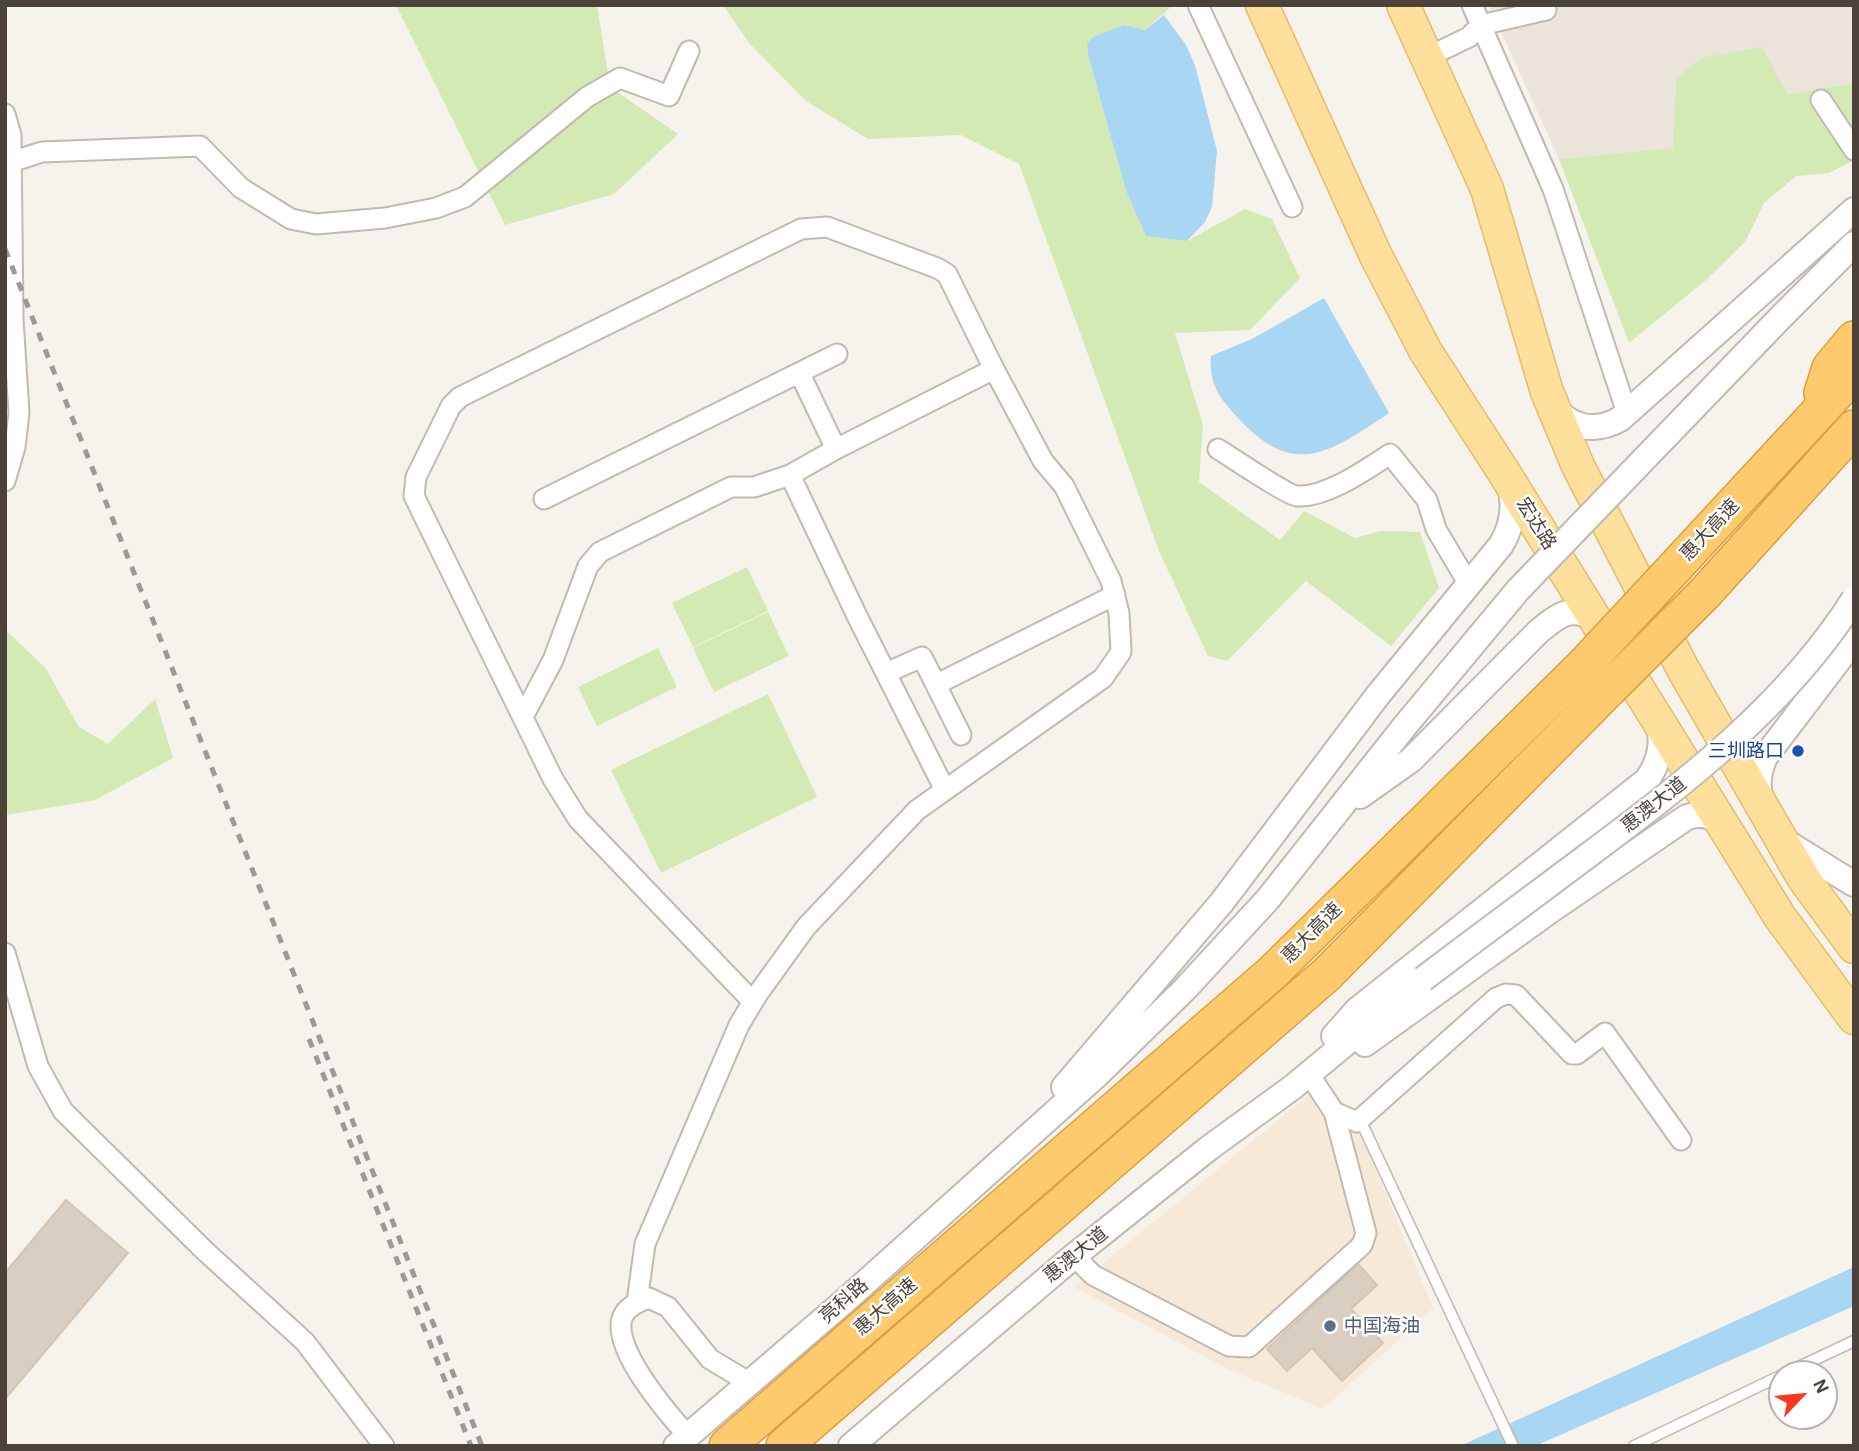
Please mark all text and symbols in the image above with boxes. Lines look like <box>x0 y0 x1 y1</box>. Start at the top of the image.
street label: 宏达路 <box>1511 494 1561 554</box>
street label: 惠大高速 <box>1676 494 1744 566</box>
place label: 三圳路口 <box>1708 740 1784 762</box>
marker: 三圳路口 <box>1790 743 1806 759</box>
street label: 惠澳大道 <box>1617 773 1691 837</box>
street label: 惠大高速 <box>1277 898 1347 968</box>
street label: 惠澳大道 <box>1039 1222 1113 1288</box>
street label: 惠大高速 <box>850 1273 922 1341</box>
street label: 亮科路 <box>815 1274 873 1328</box>
place label: 中国海油 <box>1344 1315 1420 1337</box>
marker: 中国海油 <box>1322 1318 1338 1334</box>
north arrow <box>1768 1360 1838 1430</box>
text: N <box>1809 1376 1832 1397</box>

